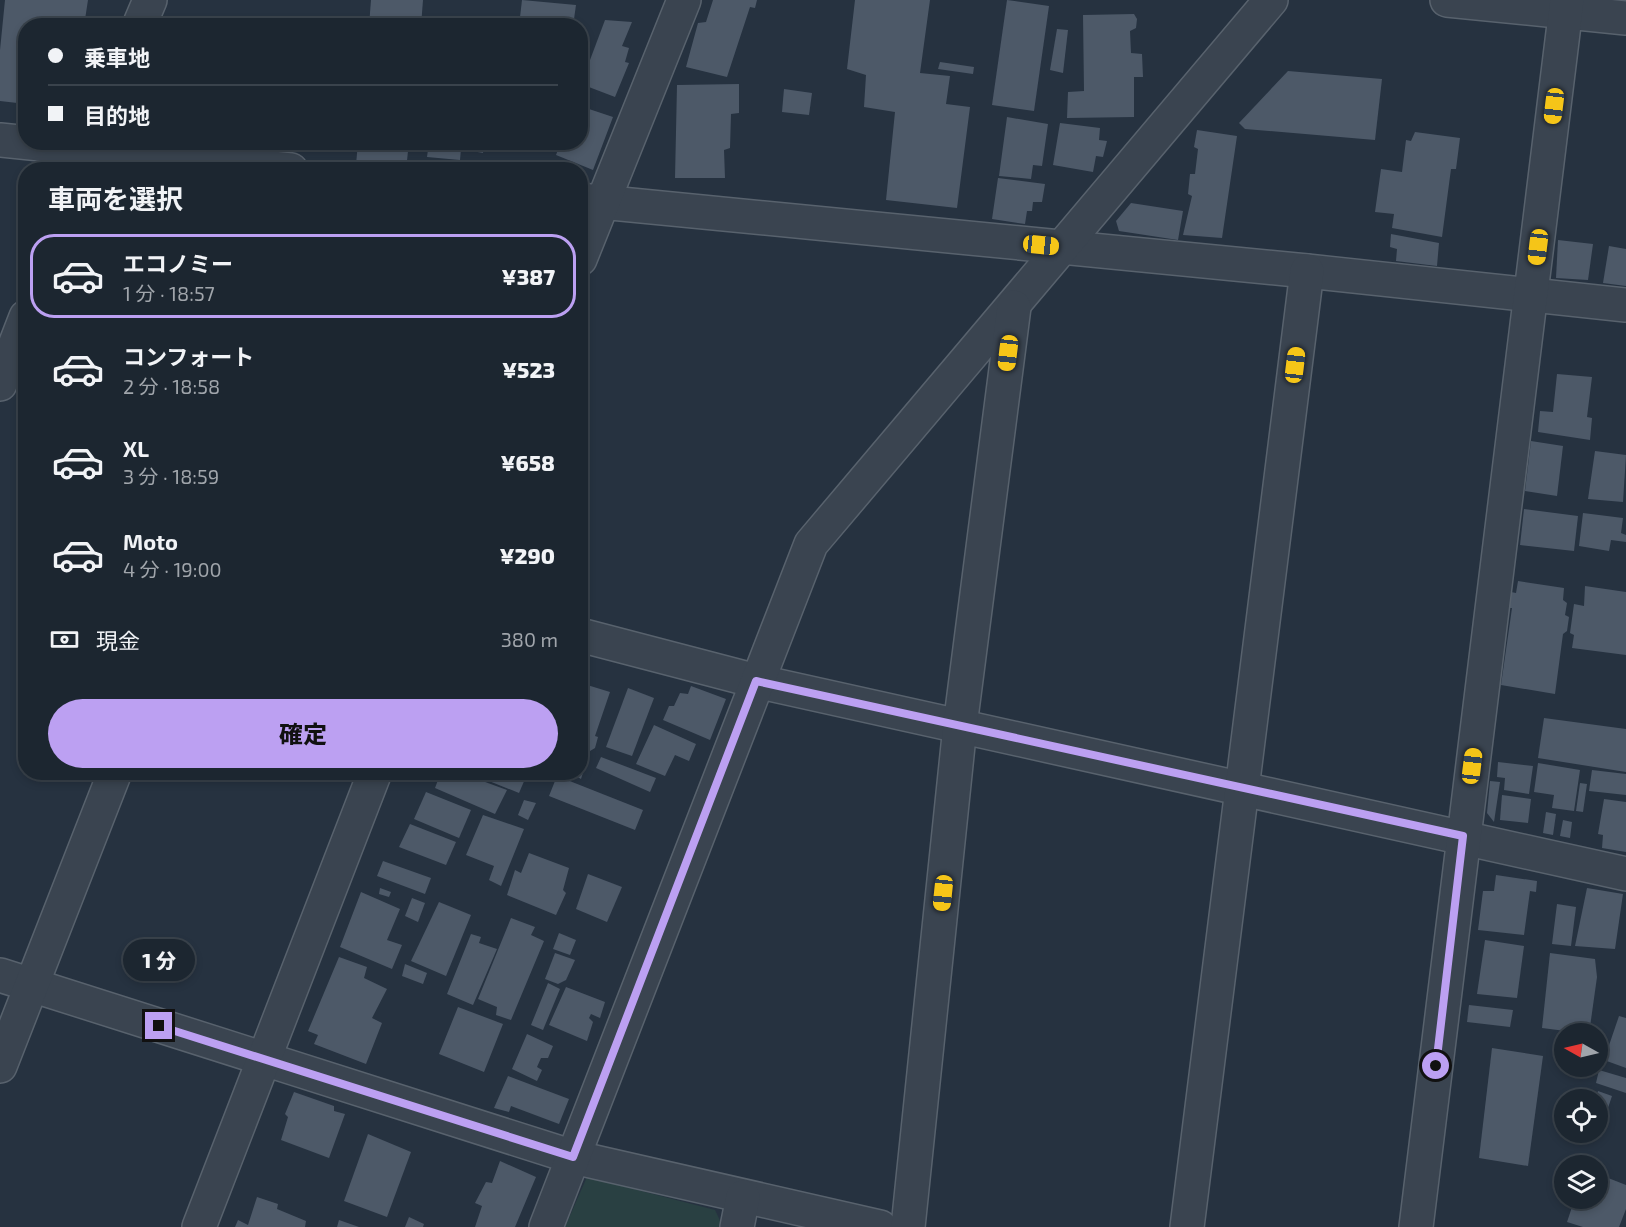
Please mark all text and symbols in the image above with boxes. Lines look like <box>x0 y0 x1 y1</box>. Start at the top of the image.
text: 乗車地 <box>84 44 150 70</box>
car <box>1543 87 1565 125</box>
text: 目的地 <box>84 102 150 128</box>
text: 車両を選択 <box>48 182 183 214</box>
car <box>1527 228 1549 266</box>
car <box>1022 234 1060 256</box>
icon: car <box>51 249 105 303</box>
text: エコノミー <box>123 250 233 276</box>
text: ¥387 <box>502 263 555 289</box>
text: 1 分 · 18:57 <box>123 281 215 305</box>
car <box>997 334 1019 372</box>
icon: car <box>51 342 105 396</box>
text: コンフォート <box>123 343 254 369</box>
car <box>1284 346 1306 384</box>
text: ¥523 <box>502 356 555 382</box>
text: 2 分 · 18:58 <box>123 374 220 398</box>
icon: car <box>51 435 105 489</box>
text: XL <box>123 435 149 461</box>
text: ¥658 <box>500 449 555 475</box>
text: 3 分 · 18:59 <box>123 464 219 488</box>
icon: car <box>51 528 105 582</box>
text: Moto <box>123 528 178 554</box>
text: ¥290 <box>499 542 555 568</box>
text: 4 分 · 19:00 <box>123 557 222 581</box>
icon: cash <box>48 623 81 656</box>
text: 現金 <box>96 627 140 653</box>
text: 380 m <box>501 627 558 651</box>
button: 確定 <box>48 699 558 768</box>
car <box>1461 747 1483 785</box>
car <box>932 874 954 912</box>
callout: 1 分 <box>123 939 195 981</box>
text: 1 分 <box>142 948 176 972</box>
route end <box>145 1012 172 1039</box>
north arrow <box>1554 1023 1608 1077</box>
map controls <box>1554 1023 1608 1209</box>
route start <box>1422 1052 1449 1079</box>
button: locate <box>1554 1089 1608 1143</box>
button: layers <box>1554 1155 1608 1209</box>

